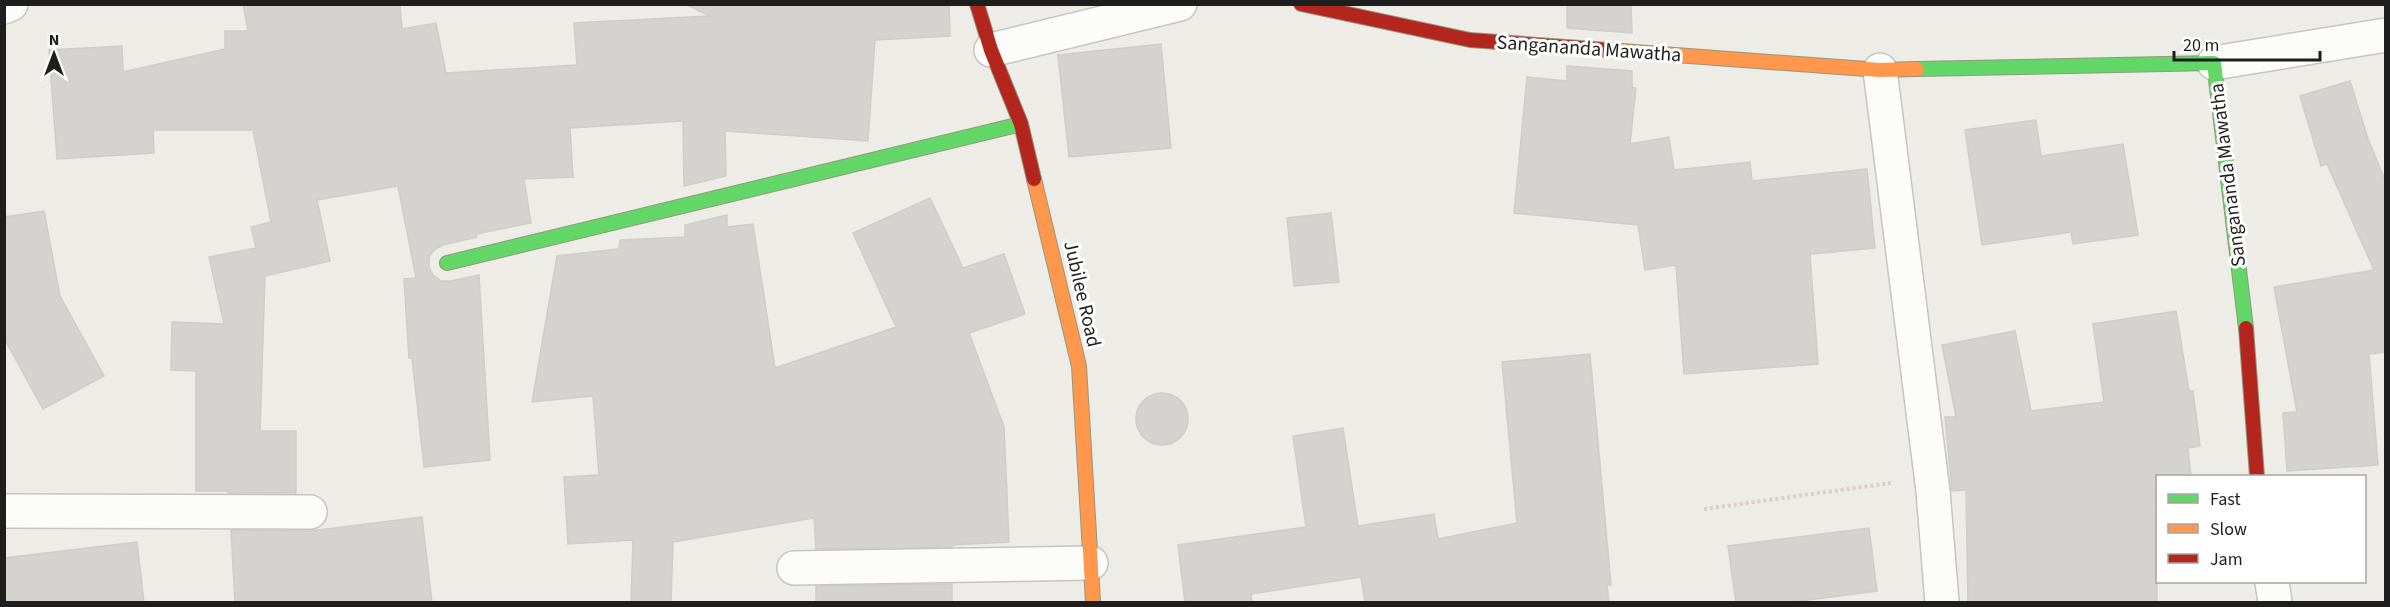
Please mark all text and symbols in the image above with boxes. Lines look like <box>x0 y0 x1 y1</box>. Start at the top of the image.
north arrow <box>24 24 84 84</box>
scale bar <box>2174 24 2320 62</box>
text: N <box>49 29 59 51</box>
street label: Sangananda Mawatha <box>1496 29 1682 69</box>
text: 20 m <box>2183 33 2219 58</box>
street label: Sangananda Mawatha <box>2203 81 2253 269</box>
street label: Jubilee Road <box>1056 238 1108 350</box>
legend <box>2156 475 2366 583</box>
text: Fast <box>2210 487 2241 512</box>
text: Slow <box>2210 517 2247 542</box>
text: Jam <box>2210 547 2243 572</box>

